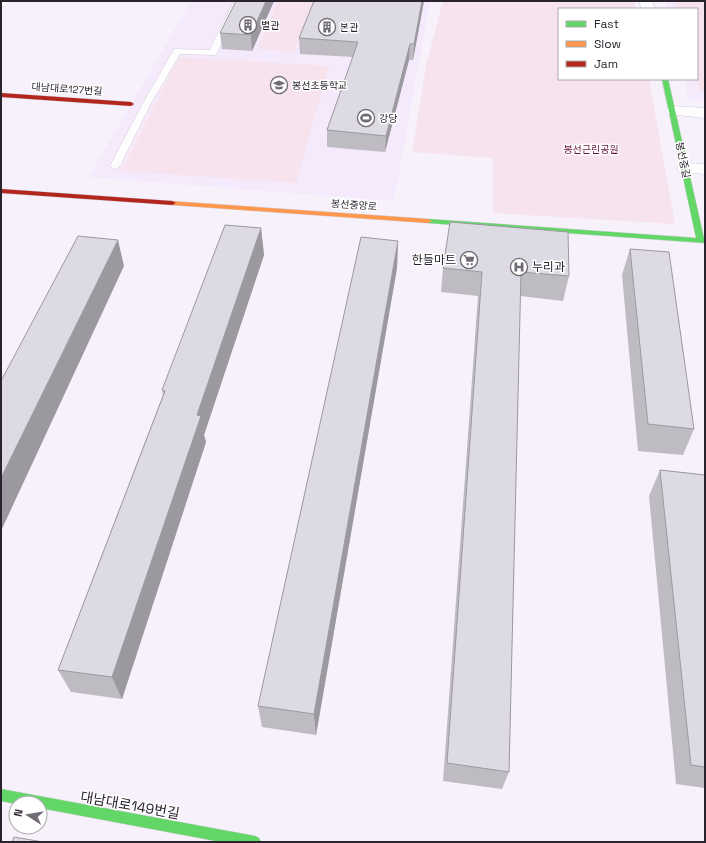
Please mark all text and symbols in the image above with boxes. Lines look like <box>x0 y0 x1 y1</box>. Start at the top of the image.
legend <box>558 8 698 80</box>
building icon: 별관 <box>238 15 258 35</box>
text: Fast <box>594 16 619 32</box>
building icon: 본관 <box>317 17 337 37</box>
place label: 별관 <box>261 19 280 32</box>
place label: 본관 <box>340 21 359 34</box>
text: Slow <box>594 36 621 52</box>
text: Jam <box>594 56 618 72</box>
school or university icon: 봉선초등학교 <box>269 75 289 95</box>
place label: 봉선초등학교 <box>292 79 347 92</box>
street label: 대남대로127번길 <box>31 80 103 98</box>
sports icon: 강당 <box>356 108 376 128</box>
place label: 강당 <box>379 112 397 125</box>
street label: 봉선중길 <box>673 141 693 179</box>
park label: 봉선근린공원 <box>563 143 619 156</box>
street label: 봉선중앙로 <box>331 197 377 213</box>
supermarket icon: 한들마트 <box>459 250 479 270</box>
place label: 한들마트 <box>412 252 456 268</box>
hospital icon: 누리과 <box>509 257 529 277</box>
place label: 누리과 <box>532 259 565 275</box>
street label: 대남대로149번길 <box>79 787 181 823</box>
north arrow <box>8 795 48 835</box>
text: N <box>11 808 26 818</box>

